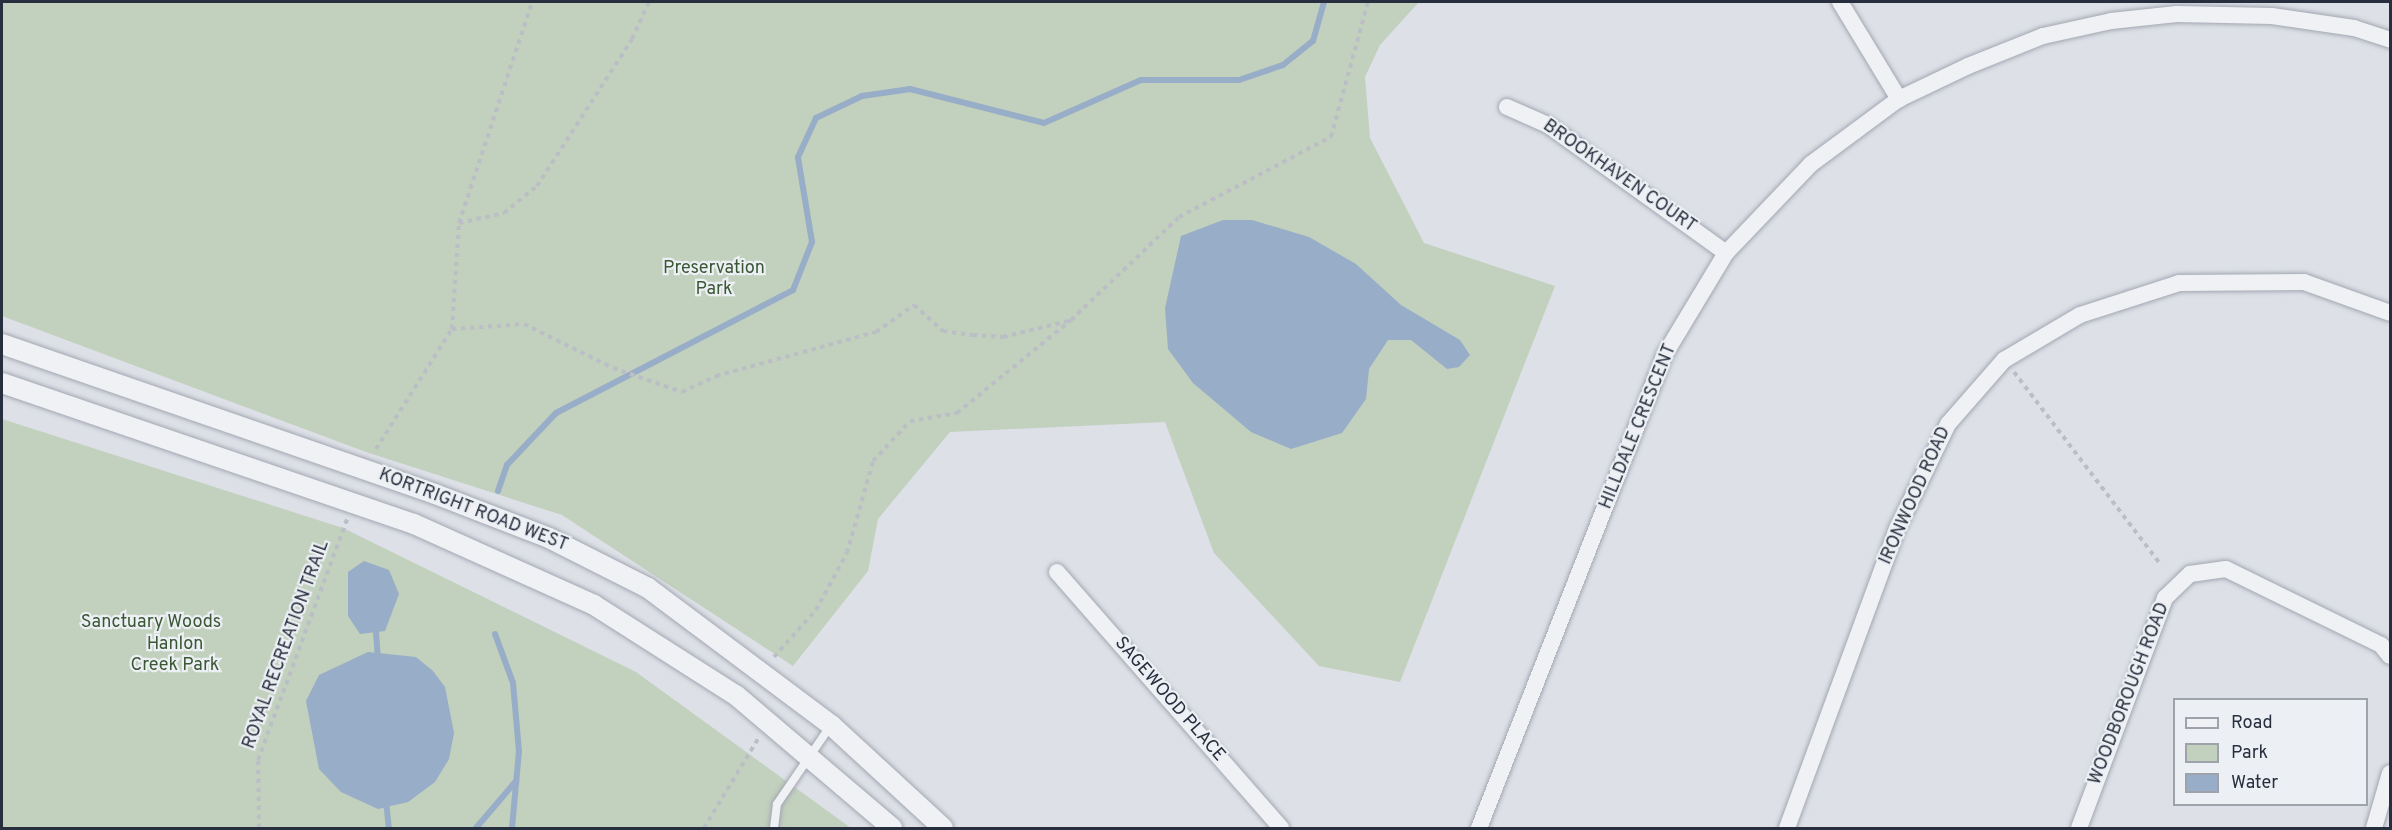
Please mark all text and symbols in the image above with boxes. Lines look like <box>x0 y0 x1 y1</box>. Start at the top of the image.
street label: BROOKHAVEN COURT <box>1538 116 1700 238</box>
park label: Preservation Park <box>663 259 765 302</box>
street label: HILLDALE CRESCENT <box>1596 341 1682 513</box>
street label: IRONWOOD ROAD <box>1876 424 1956 568</box>
street label: KORTRIGHT ROAD WEST <box>375 465 571 557</box>
street label: ROYAL RECREATION TRAIL <box>239 537 335 753</box>
street label: WOODBOROUGH ROAD <box>2085 600 2175 788</box>
park label: Sanctuary Woods <box>81 612 221 634</box>
street label: SAGEWOOD PLACE <box>1109 633 1229 767</box>
park label: Hanlon Creek Park <box>131 635 219 678</box>
legend <box>2173 698 2368 806</box>
text: Road <box>2231 712 2273 735</box>
text: Park <box>2231 742 2268 765</box>
text: Water <box>2231 772 2278 795</box>

